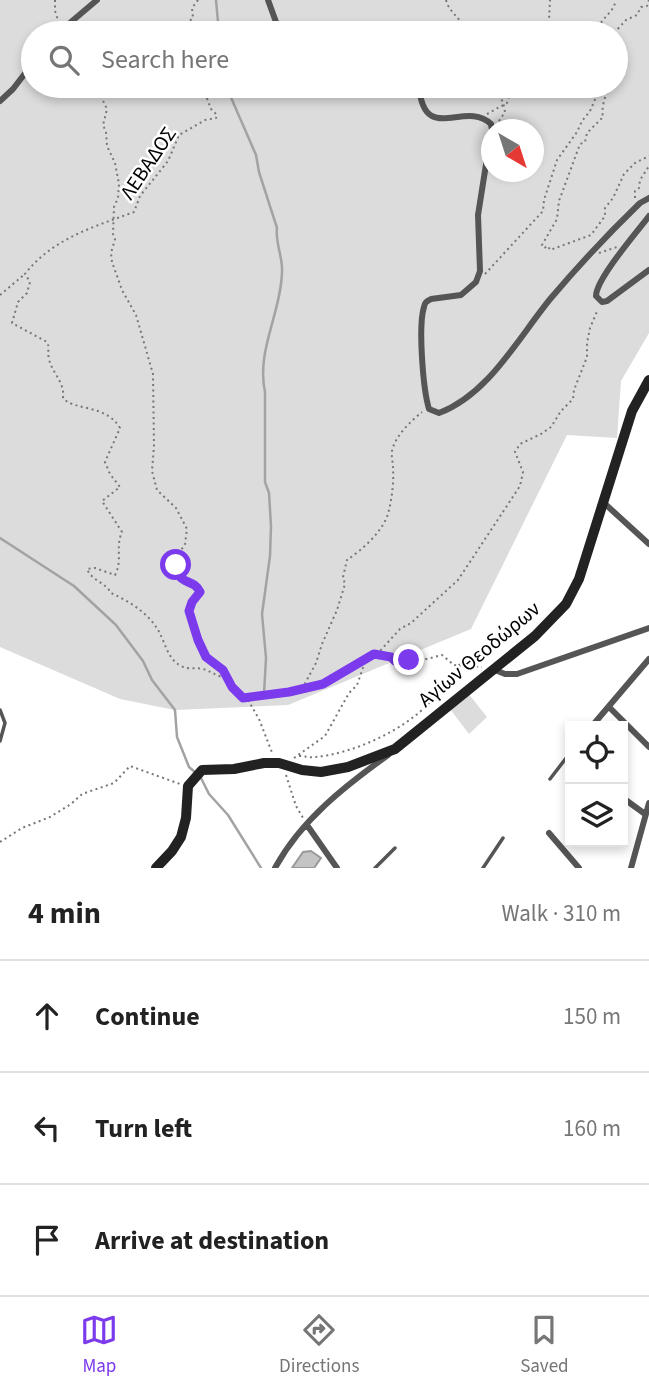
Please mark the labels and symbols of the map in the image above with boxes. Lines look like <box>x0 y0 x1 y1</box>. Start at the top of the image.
north arrow <box>481 119 544 182</box>
street label: ΛΕΒΑΔΟΣ <box>113 121 183 205</box>
route start <box>160 549 191 580</box>
street label: Αγίων Θεοδώρων <box>411 594 547 714</box>
route end <box>393 644 424 675</box>

